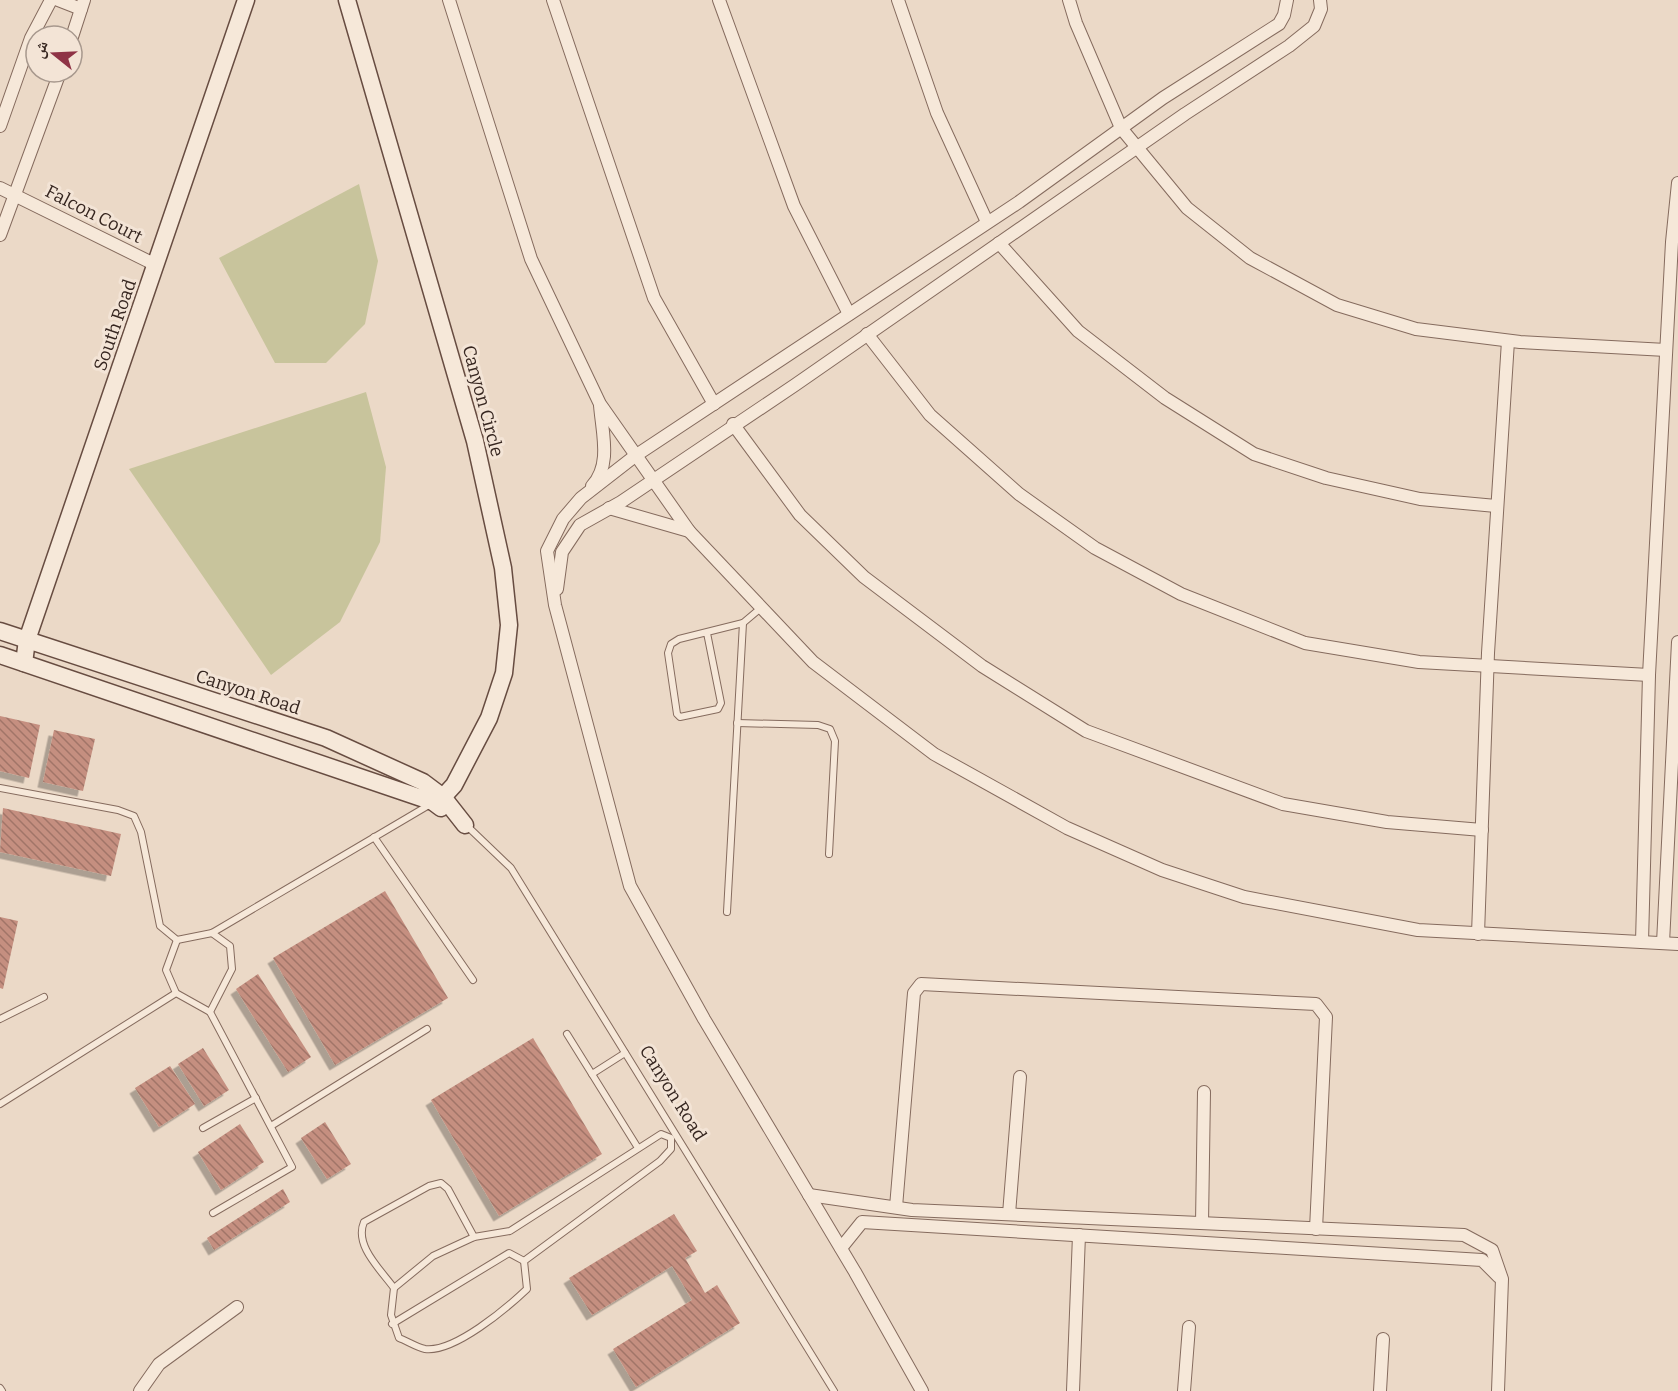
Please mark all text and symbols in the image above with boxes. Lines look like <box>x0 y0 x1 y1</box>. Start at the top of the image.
north arrow <box>24 24 84 84</box>
text: ش <box>29 38 52 61</box>
street label: Falcon Court <box>42 180 147 248</box>
street label: South Road <box>89 276 141 374</box>
street label: Canyon Circle <box>458 343 508 459</box>
street label: Canyon Road <box>193 665 303 719</box>
street label: Canyon Road <box>635 1041 711 1145</box>

